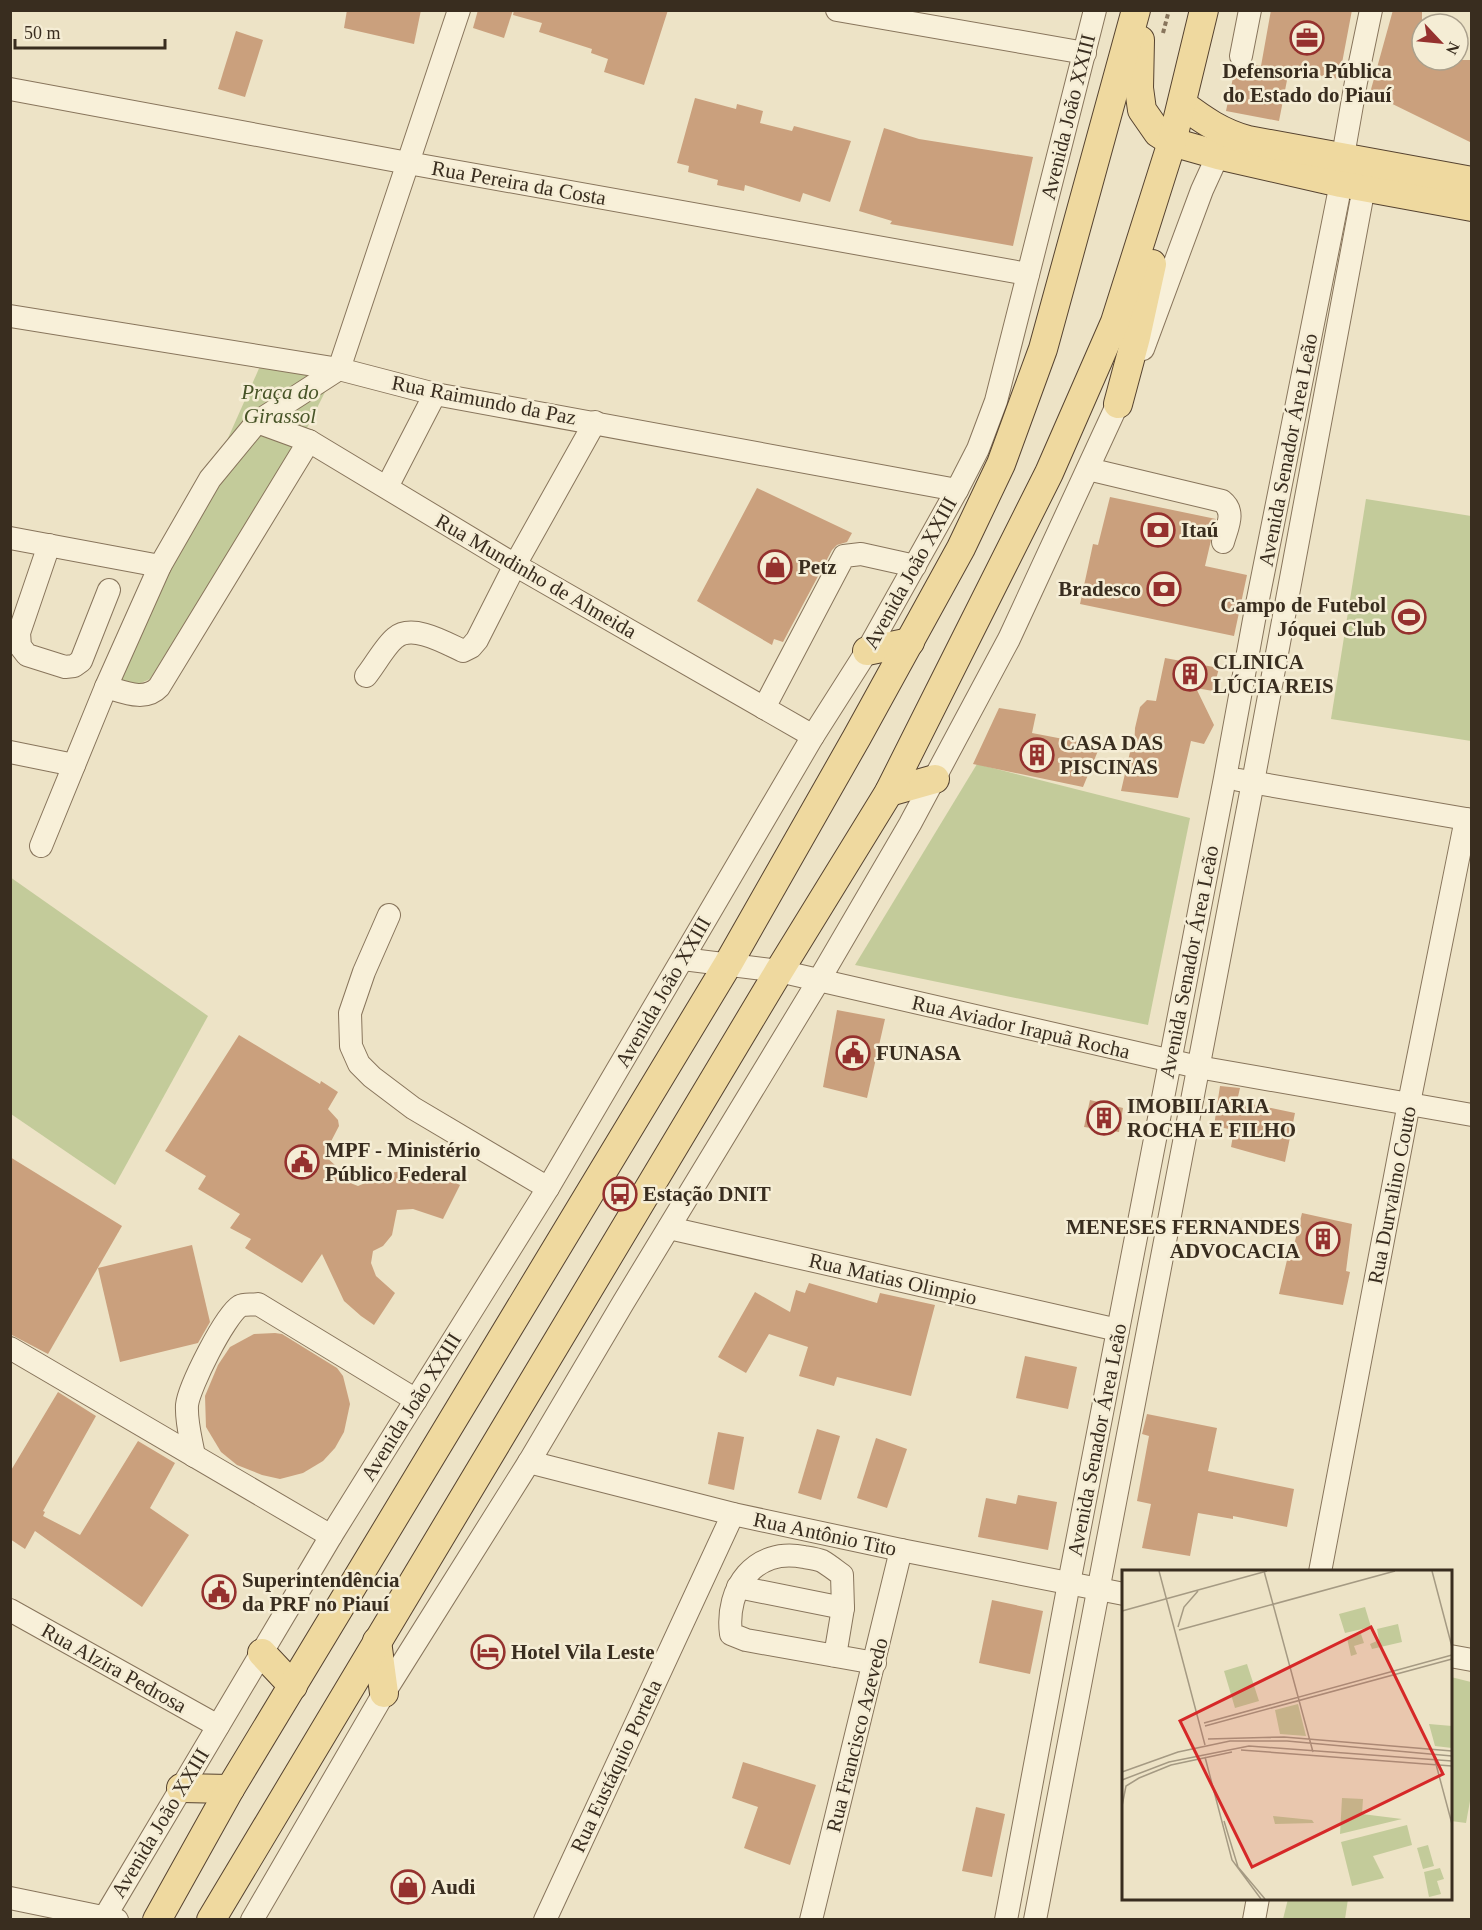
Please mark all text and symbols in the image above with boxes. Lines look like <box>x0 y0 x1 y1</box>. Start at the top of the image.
scale bar <box>15 12 165 50</box>
north arrow <box>1410 12 1470 72</box>
office icon: Defensoria Pública do Estado do Piauí <box>1289 20 1325 56</box>
text: 50 m <box>24 23 61 43</box>
street label: Avenida João XXIII <box>1036 32 1100 202</box>
text: N <box>1443 39 1463 58</box>
place label: Defensoria Pública do Estado do Piauí <box>1222 59 1392 107</box>
street label: Rua Pereira da Costa <box>430 156 609 210</box>
street label: Avenida Senador Área Leão <box>1254 331 1322 569</box>
street label: Rua Raimundo da Paz <box>390 370 578 430</box>
park label: Praça do Girassol <box>240 380 319 428</box>
street label: Avenida João XXIII <box>858 493 962 653</box>
street label: Rua Mundinho de Almeida <box>431 509 641 644</box>
bank icon: Itaú <box>1140 512 1176 548</box>
place label: Itaú <box>1181 518 1219 542</box>
shop icon: Petz <box>757 549 793 585</box>
place label: Petz <box>798 555 836 579</box>
bank icon: Bradesco <box>1146 571 1182 607</box>
place label: Bradesco <box>1058 577 1141 601</box>
place label: Campo de Futebol Jóquei Club <box>1220 593 1386 641</box>
sports icon: Campo de Futebol Jóquei Club <box>1391 599 1427 635</box>
place label: CLINICA LÚCIA REIS <box>1213 650 1334 698</box>
building icon: CLINICA LÚCIA REIS <box>1172 656 1208 692</box>
place label: CASA DAS PISCINAS <box>1060 731 1163 779</box>
building icon: CASA DAS PISCINAS <box>1019 737 1055 773</box>
street label: Avenida Senador Área Leão <box>1155 843 1223 1081</box>
street label: Avenida João XXIII <box>610 912 716 1072</box>
street label: Rua Aviador Irapuã Rocha <box>910 990 1133 1064</box>
public building icon: FUNASA <box>835 1035 871 1071</box>
place label: FUNASA <box>876 1041 962 1065</box>
place label: IMOBILIARIA ROCHA E FILHO <box>1127 1094 1296 1142</box>
building icon: IMOBILIARIA ROCHA E FILHO <box>1086 1100 1122 1136</box>
street label: Rua Durvalino Couto <box>1363 1104 1421 1286</box>
place label: MPF - Ministério Público Federal <box>325 1138 481 1186</box>
public building icon: MPF - Ministério Público Federal <box>284 1144 320 1180</box>
bus stop icon: Estação DNIT <box>602 1176 638 1212</box>
place label: Estação DNIT <box>643 1182 771 1206</box>
place label: MENESES FERNANDES ADVOCACIA <box>1066 1215 1301 1263</box>
building icon: MENESES FERNANDES ADVOCACIA <box>1305 1221 1341 1257</box>
street label: Rua Matias Olimpio <box>807 1248 979 1310</box>
street label: Avenida Senador Área Leão <box>1063 1321 1131 1559</box>
street label: Avenida João XXIII <box>356 1329 466 1485</box>
street label: Rua Antônio Tito <box>751 1507 899 1561</box>
place label: Superintendência da PRF no Piauí <box>242 1568 400 1616</box>
inset map <box>1122 1570 1452 1900</box>
public building icon: Superintendência da PRF no Piauí <box>201 1574 237 1610</box>
street label: Rua Alzira Pedrosa <box>37 1618 191 1718</box>
hotel icon: Hotel Vila Leste <box>470 1634 506 1670</box>
street label: Rua Francisco Azevedo <box>821 1635 893 1835</box>
place label: Hotel Vila Leste <box>511 1640 654 1664</box>
street label: Rua Eustáquio Portela <box>565 1675 667 1856</box>
street label: Avenida João XXIII <box>106 1744 214 1902</box>
shop icon: Audi <box>390 1869 426 1905</box>
place label: Audi <box>431 1875 476 1899</box>

